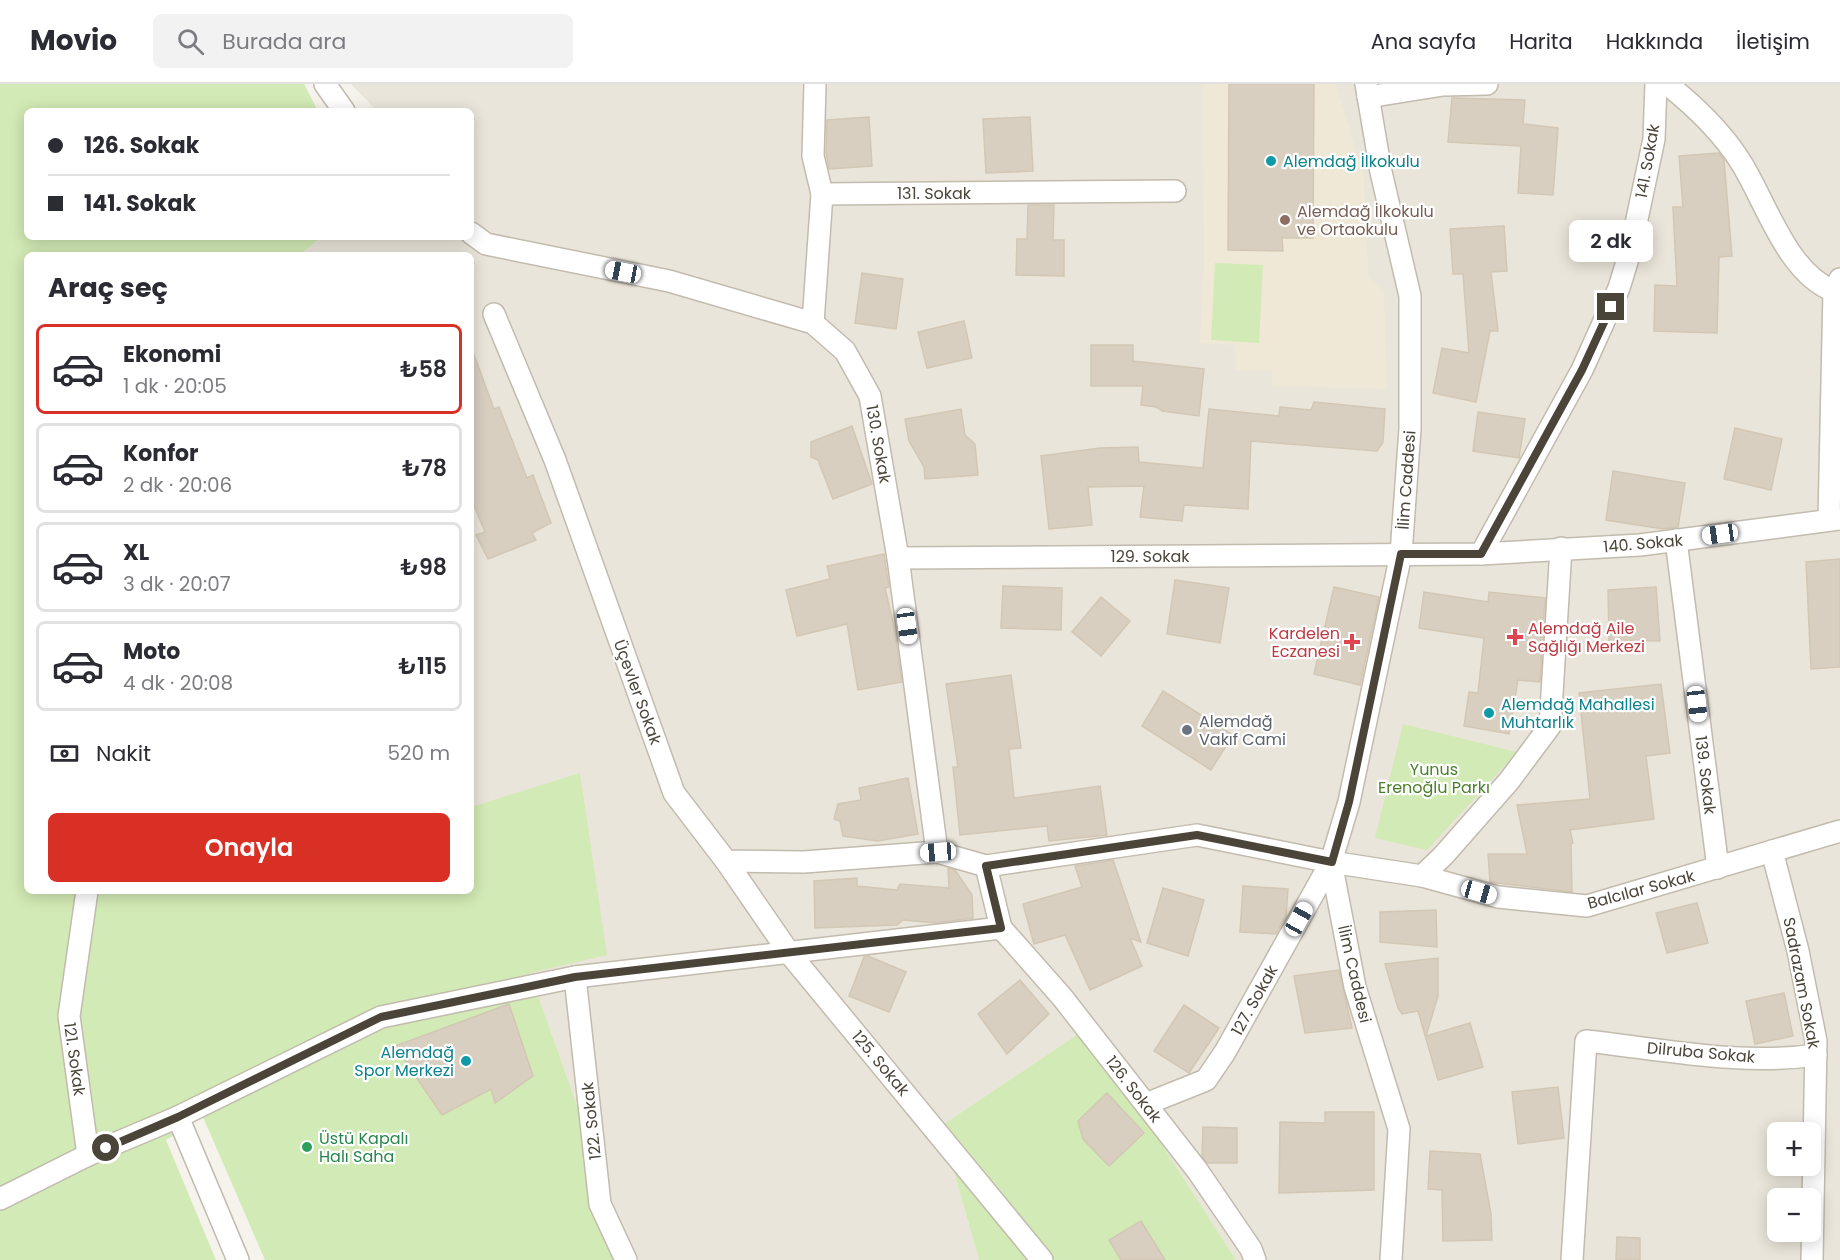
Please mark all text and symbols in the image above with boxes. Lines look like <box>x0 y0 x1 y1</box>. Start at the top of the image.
search box <box>153 14 573 68</box>
text: Movio <box>30 21 117 60</box>
icon: search <box>174 25 207 58</box>
text: Burada ara <box>222 26 346 57</box>
text: Ana sayfa <box>1371 27 1476 56</box>
text: Harita <box>1509 27 1573 56</box>
text: Hakkında <box>1606 27 1703 56</box>
text: İletişim <box>1736 27 1810 56</box>
street label: 141. Sokak <box>1630 121 1665 200</box>
text: 126. Sokak <box>84 130 199 161</box>
place label: Alemdağ İlkokulu <box>1283 150 1420 173</box>
marker: Alemdağ İlkokulu <box>1264 154 1278 168</box>
street label: 131. Sokak <box>897 182 972 205</box>
text: 141. Sokak <box>84 188 196 219</box>
place label: Alemdağ İlkokulu ve Ortaokulu <box>1297 200 1434 241</box>
marker: Alemdağ İlkokulu ve Ortaokulu <box>1278 213 1292 227</box>
callout: 2 dk <box>1569 220 1653 262</box>
text: 2 dk <box>1590 227 1632 255</box>
car <box>604 260 642 284</box>
text: Araç seç <box>48 269 168 306</box>
route end <box>1597 293 1624 320</box>
text: Ekonomi <box>123 339 221 370</box>
icon: car <box>51 342 105 396</box>
text: ₺58 <box>400 354 447 385</box>
text: 1 dk · 20:05 <box>123 372 227 400</box>
street label: 130. Sokak <box>860 403 897 486</box>
street label: İlim Caddesi <box>1392 430 1421 531</box>
text: Konfor <box>123 438 199 469</box>
icon: car <box>51 441 105 495</box>
text: ₺78 <box>402 453 447 484</box>
text: 2 dk · 20:06 <box>123 471 232 499</box>
car <box>1701 523 1739 545</box>
street label: 140. Sokak <box>1602 528 1685 558</box>
text: XL <box>123 537 149 568</box>
icon: car <box>51 540 105 594</box>
street label: 129. Sokak <box>1111 545 1190 568</box>
text: ₺98 <box>401 552 447 583</box>
text: 3 dk · 20:07 <box>123 570 231 598</box>
car <box>896 607 918 645</box>
place label: Alemdağ Aile Sağlığı Merkezi <box>1528 617 1645 658</box>
place label: Kardelen Eczanesi <box>1269 622 1340 663</box>
marker: Alemdağ Aile Sağlığı Merkezi <box>1506 628 1524 646</box>
marker: Kardelen Eczanesi <box>1345 635 1359 649</box>
text: Moto <box>123 636 180 667</box>
street label: Üçevler Sokak <box>608 636 667 749</box>
icon: car <box>51 639 105 693</box>
text: ₺115 <box>398 651 447 682</box>
text: 4 dk · 20:08 <box>123 669 233 697</box>
car <box>1686 685 1708 723</box>
place label: Alemdağ Mahallesi Muhtarlık <box>1501 693 1655 734</box>
marker: Alemdağ Mahallesi Muhtarlık <box>1482 706 1496 720</box>
place label: Alemdağ Vakıf Cami <box>1199 710 1286 751</box>
marker: Alemdağ Vakıf Cami <box>1180 723 1194 737</box>
street label: 139. Sokak <box>1689 734 1722 817</box>
icon: cash <box>48 737 81 770</box>
text: Nakit <box>96 738 151 769</box>
text: 520 m <box>387 739 450 767</box>
park label: Yunus Erenoğlu Parkı <box>1378 758 1490 799</box>
button: Onayla <box>48 813 450 882</box>
car <box>919 842 957 862</box>
street label: Balcılar Sokak <box>1585 864 1698 915</box>
car <box>1459 878 1499 906</box>
car <box>1282 899 1316 939</box>
street label: Sadrazam Sokak <box>1777 915 1826 1052</box>
street label: İlim Caddesi <box>1332 923 1377 1025</box>
street label: 127. Sokak <box>1226 960 1284 1040</box>
street label: 121. Sokak <box>58 1021 91 1098</box>
street label: 125. Sokak <box>846 1026 915 1102</box>
street label: Dilruba Sokak <box>1646 1036 1757 1069</box>
place label: Alemdağ Spor Merkezi <box>354 1041 454 1082</box>
street label: 126. Sokak <box>1100 1051 1167 1128</box>
marker: Alemdağ Spor Merkezi <box>459 1054 473 1068</box>
street label: 122. Sokak <box>576 1080 607 1161</box>
map controls <box>1767 1122 1821 1242</box>
button: + <box>1767 1122 1821 1176</box>
place label: Üstü Kapalı Halı Saha <box>319 1127 408 1168</box>
route start <box>92 1134 119 1161</box>
marker: Üstü Kapalı Halı Saha <box>300 1140 314 1154</box>
button: − <box>1767 1188 1821 1242</box>

